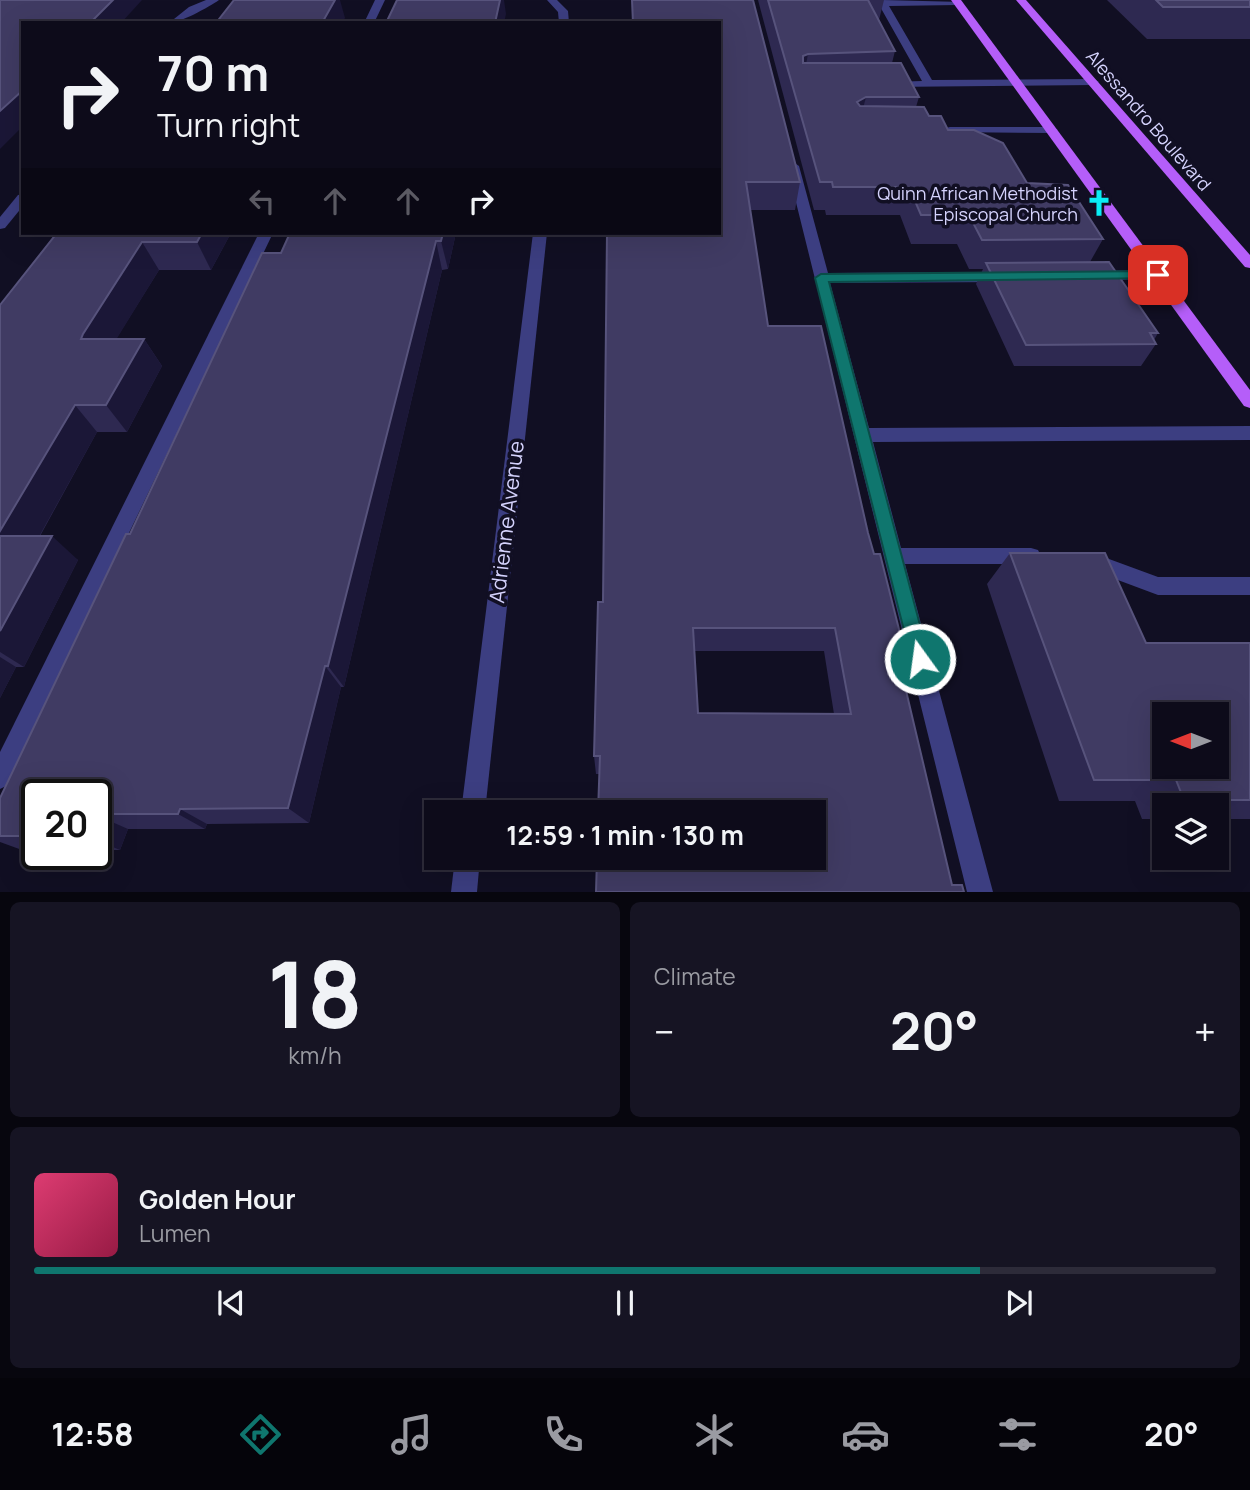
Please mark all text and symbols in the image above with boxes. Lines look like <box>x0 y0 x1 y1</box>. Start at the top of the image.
text: 70 m <box>157 39 269 106</box>
street label: Alessandro Boulevard <box>1081 45 1217 195</box>
icon: right <box>42 49 133 140</box>
text: Turn right <box>157 103 300 147</box>
place label: Quinn African Methodist Episcopal Church <box>877 181 1078 226</box>
icon: left <box>243 182 281 220</box>
icon: ahead <box>316 182 354 220</box>
icon: ahead <box>389 182 427 220</box>
icon: right <box>462 182 500 220</box>
church icon: Quinn African Methodist Episcopal Church <box>1084 188 1114 218</box>
pin <box>1128 245 1188 305</box>
icon: arrive <box>1139 256 1177 294</box>
street label: Adrienne Avenue <box>482 439 530 605</box>
position arrow <box>883 622 957 696</box>
north arrow <box>1152 702 1228 779</box>
map controls <box>1152 702 1229 870</box>
speed limit sign: 20 <box>21 779 112 870</box>
button: layers <box>1152 793 1229 870</box>
text: 12:59 · 1 min · 130 m <box>506 817 744 853</box>
text: 18 <box>267 931 363 1055</box>
text: Climate <box>654 960 736 992</box>
text: 20° <box>890 995 979 1066</box>
text: − <box>654 1005 675 1057</box>
text: + <box>1194 1005 1216 1057</box>
text: km/h <box>288 1039 342 1071</box>
text: Golden Hour <box>139 1181 296 1217</box>
text: Lumen <box>139 1217 211 1249</box>
icon: previous <box>212 1284 250 1322</box>
icon: pause <box>606 1284 644 1322</box>
icon: next <box>1000 1284 1038 1322</box>
icon: directions <box>236 1410 285 1459</box>
icon: music <box>387 1410 436 1459</box>
icon: phone <box>539 1410 588 1459</box>
icon: climate <box>690 1410 739 1459</box>
icon: car <box>841 1410 890 1459</box>
icon: filters <box>993 1410 1042 1459</box>
text: 12:58 <box>51 1412 134 1456</box>
text: 20° <box>1144 1412 1199 1456</box>

